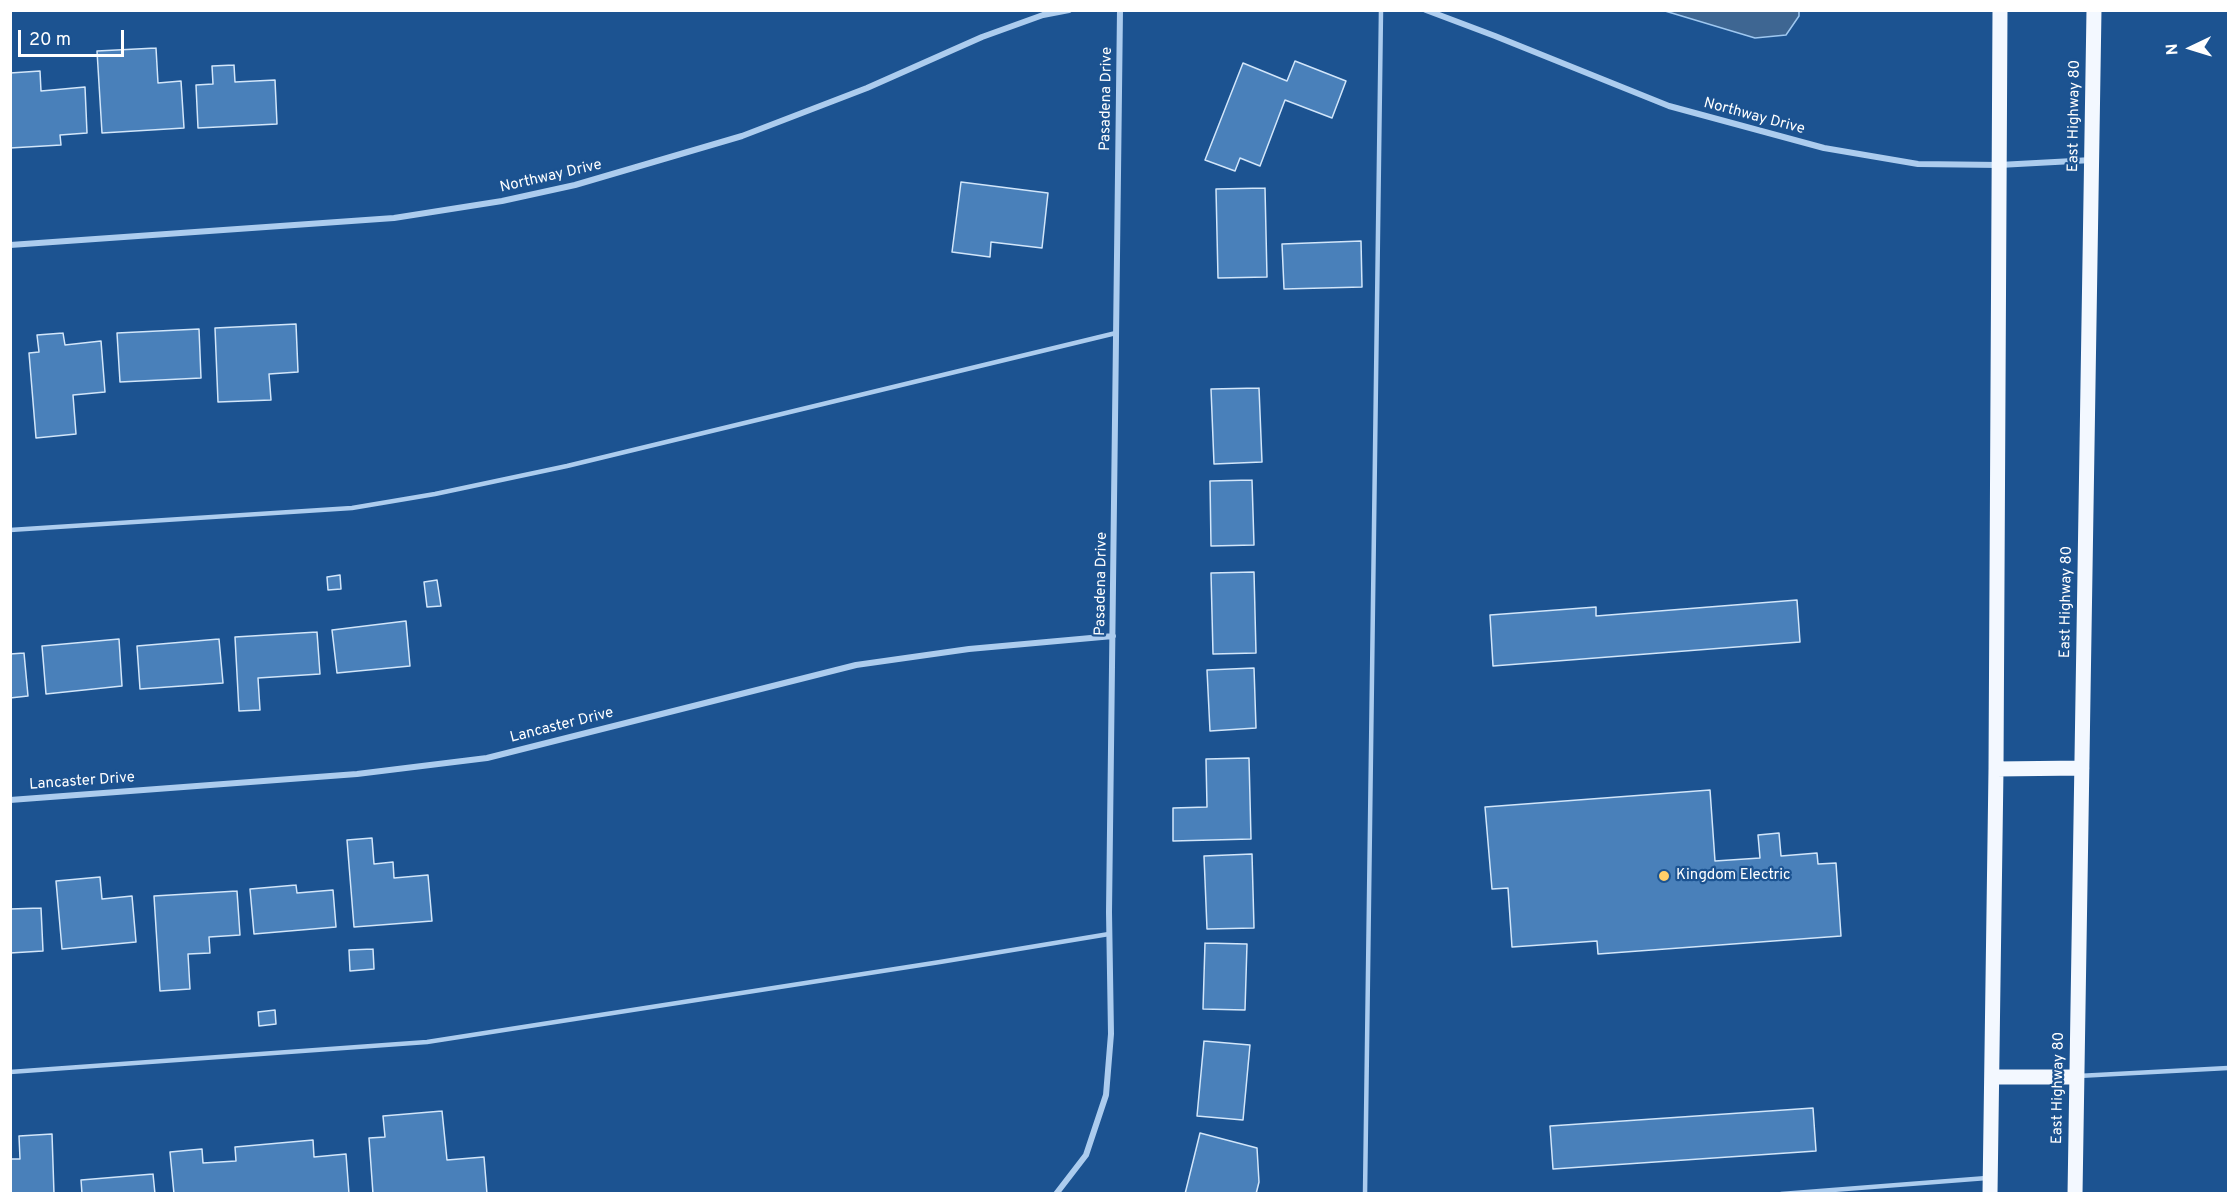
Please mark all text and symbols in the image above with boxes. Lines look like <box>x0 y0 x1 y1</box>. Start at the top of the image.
scale bar <box>21 18 128 56</box>
north arrow <box>2161 18 2221 78</box>
text: 20 m <box>29 29 71 52</box>
text: N <box>2163 43 2183 56</box>
street label: Pasadena Drive <box>1097 47 1117 151</box>
street label: East Highway 80 <box>2065 60 2085 172</box>
street label: Northway Drive <box>1701 95 1807 139</box>
street label: Northway Drive <box>498 157 604 197</box>
street label: Pasadena Drive <box>1092 532 1112 636</box>
street label: East Highway 80 <box>2057 546 2077 658</box>
street label: Lancaster Drive <box>508 704 616 748</box>
street label: Lancaster Drive <box>29 769 135 795</box>
place label: Kingdom Electric <box>1676 867 1790 885</box>
marker: Kingdom Electric <box>1657 869 1671 883</box>
street label: East Highway 80 <box>2049 1032 2069 1144</box>

